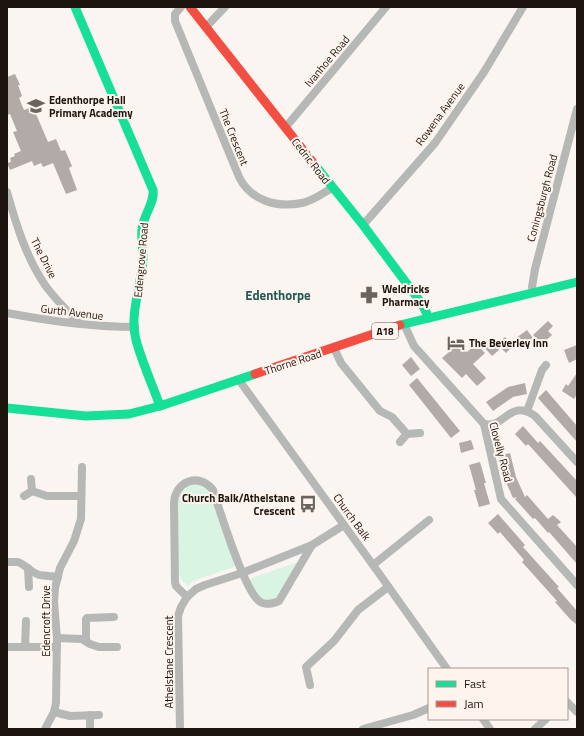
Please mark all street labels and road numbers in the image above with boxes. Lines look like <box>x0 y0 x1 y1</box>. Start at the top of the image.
street label: Ivanhoe Road <box>301 32 353 90</box>
street label: Rowena Avenue <box>412 79 469 149</box>
street label: The Crescent <box>215 106 253 168</box>
street label: Cedric Road <box>288 135 334 188</box>
street label: Coningsburgh Road <box>523 152 561 243</box>
street label: Edengrove Road <box>130 222 152 298</box>
street label: The Drive <box>27 235 61 282</box>
street label: Gurth Avenue <box>40 300 105 324</box>
road number: A18 <box>372 323 398 339</box>
street label: Thorne Road <box>262 345 324 379</box>
street label: Clovelly Road <box>485 420 517 484</box>
street label: Church Balk <box>329 490 375 544</box>
street label: Edencroft Drive <box>38 585 54 657</box>
street label: Athelstane Crescent <box>161 615 177 708</box>

